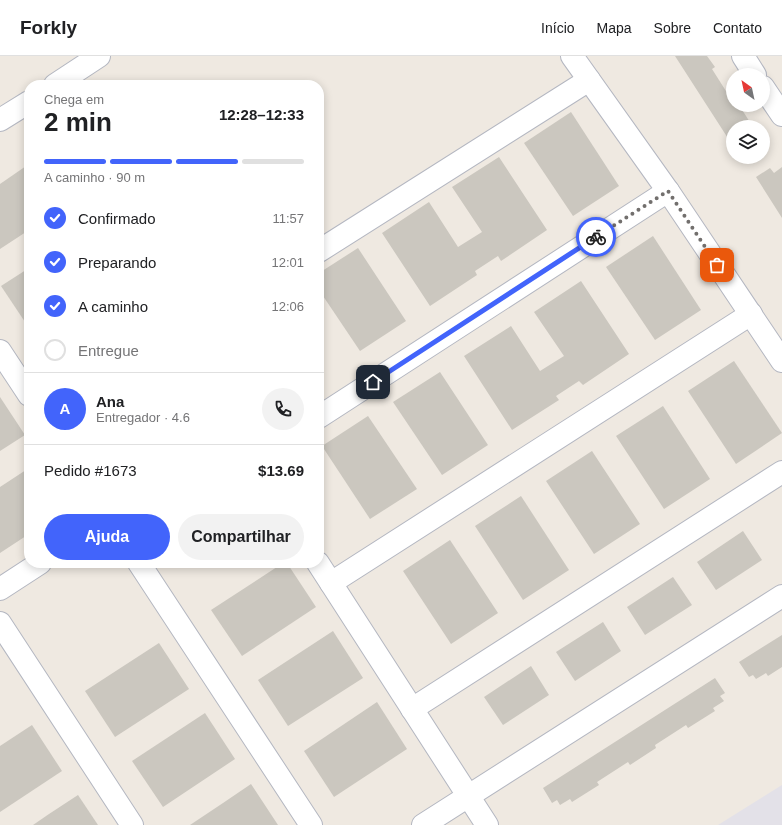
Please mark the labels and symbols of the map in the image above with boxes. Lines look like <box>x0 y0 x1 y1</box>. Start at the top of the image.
north arrow <box>726 68 770 112</box>
courier <box>576 217 616 257</box>
pin <box>700 248 734 282</box>
pin <box>356 365 390 399</box>

